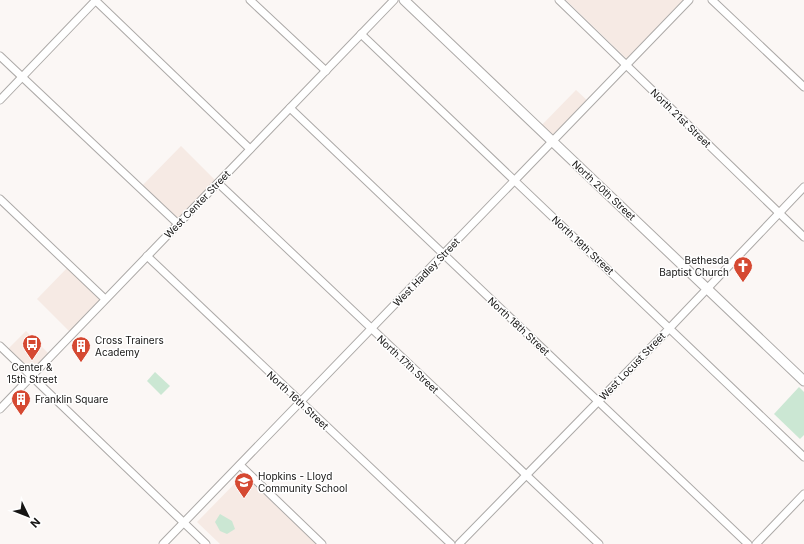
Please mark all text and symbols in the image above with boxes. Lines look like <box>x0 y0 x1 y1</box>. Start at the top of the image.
street label: North 21st Street <box>648 86 714 150</box>
street label: North 20th Street <box>570 158 639 223</box>
street label: West Center Street <box>162 167 233 240</box>
street label: North 19th Street <box>550 213 617 277</box>
street label: West Hadley Street <box>390 235 462 309</box>
place label: Bethesda Baptist Church <box>659 254 729 278</box>
church icon: Bethesda Baptist Church <box>732 255 754 283</box>
street label: North 18th Street <box>486 294 553 358</box>
street label: West Locust Street <box>597 329 668 402</box>
bus stop icon: Center & 15th Street <box>21 333 43 361</box>
street label: North 17th Street <box>375 333 442 396</box>
place label: Cross Trainers Academy <box>95 334 164 358</box>
building icon: Cross Trainers Academy <box>70 335 92 363</box>
place label: Center & 15th Street <box>7 361 58 385</box>
street label: North 16th Street <box>265 368 332 432</box>
building icon: Franklin Square <box>10 388 32 416</box>
place label: Franklin Square <box>35 393 109 405</box>
place label: Hopkins - Lloyd Community School <box>258 470 347 494</box>
school or university icon: Hopkins - Lloyd Community School <box>233 471 255 499</box>
north arrow <box>8 496 48 536</box>
text: N <box>27 515 43 531</box>

